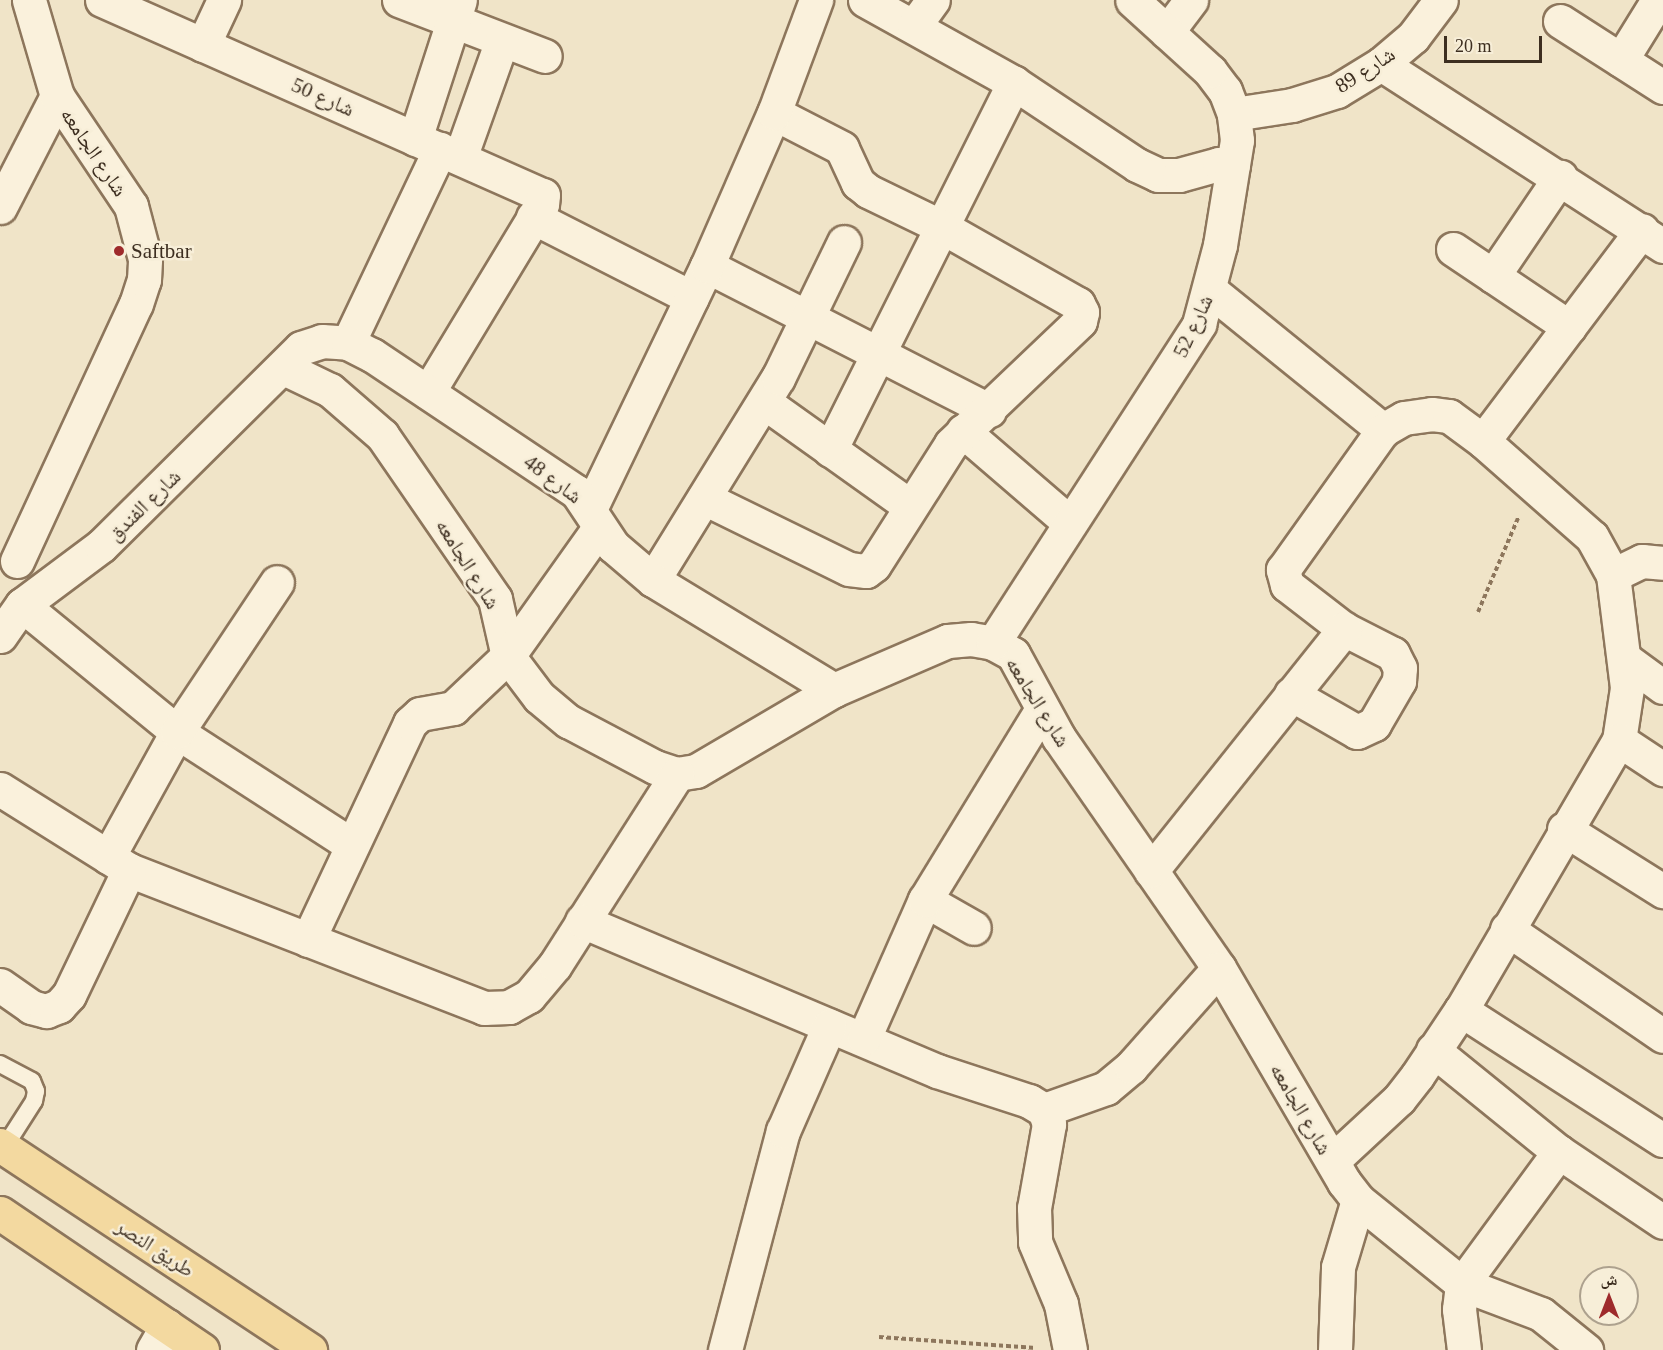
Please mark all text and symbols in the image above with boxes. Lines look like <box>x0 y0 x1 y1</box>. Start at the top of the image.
scale bar <box>1447 24 1544 62</box>
text: 20 m <box>1455 36 1492 56</box>
street label: شارع 89 <box>1330 41 1400 99</box>
street label: شارع 50 <box>288 72 358 122</box>
street label: شارع الجامعه <box>55 103 133 201</box>
place label: Saftbar <box>131 238 192 264</box>
marker: Saftbar <box>112 244 126 258</box>
street label: شارع 52 <box>1168 291 1218 361</box>
street label: شارع 48 <box>519 449 587 509</box>
street label: شارع الفندق <box>102 464 186 546</box>
street label: شارع الجامعه <box>430 514 506 614</box>
street label: شارع الجامعه <box>1000 652 1076 752</box>
street label: شارع الجامعه <box>1265 1059 1337 1159</box>
street label: طريق النصر <box>111 1213 199 1283</box>
north arrow <box>1579 1266 1639 1326</box>
text: ش <box>1601 1271 1617 1288</box>

